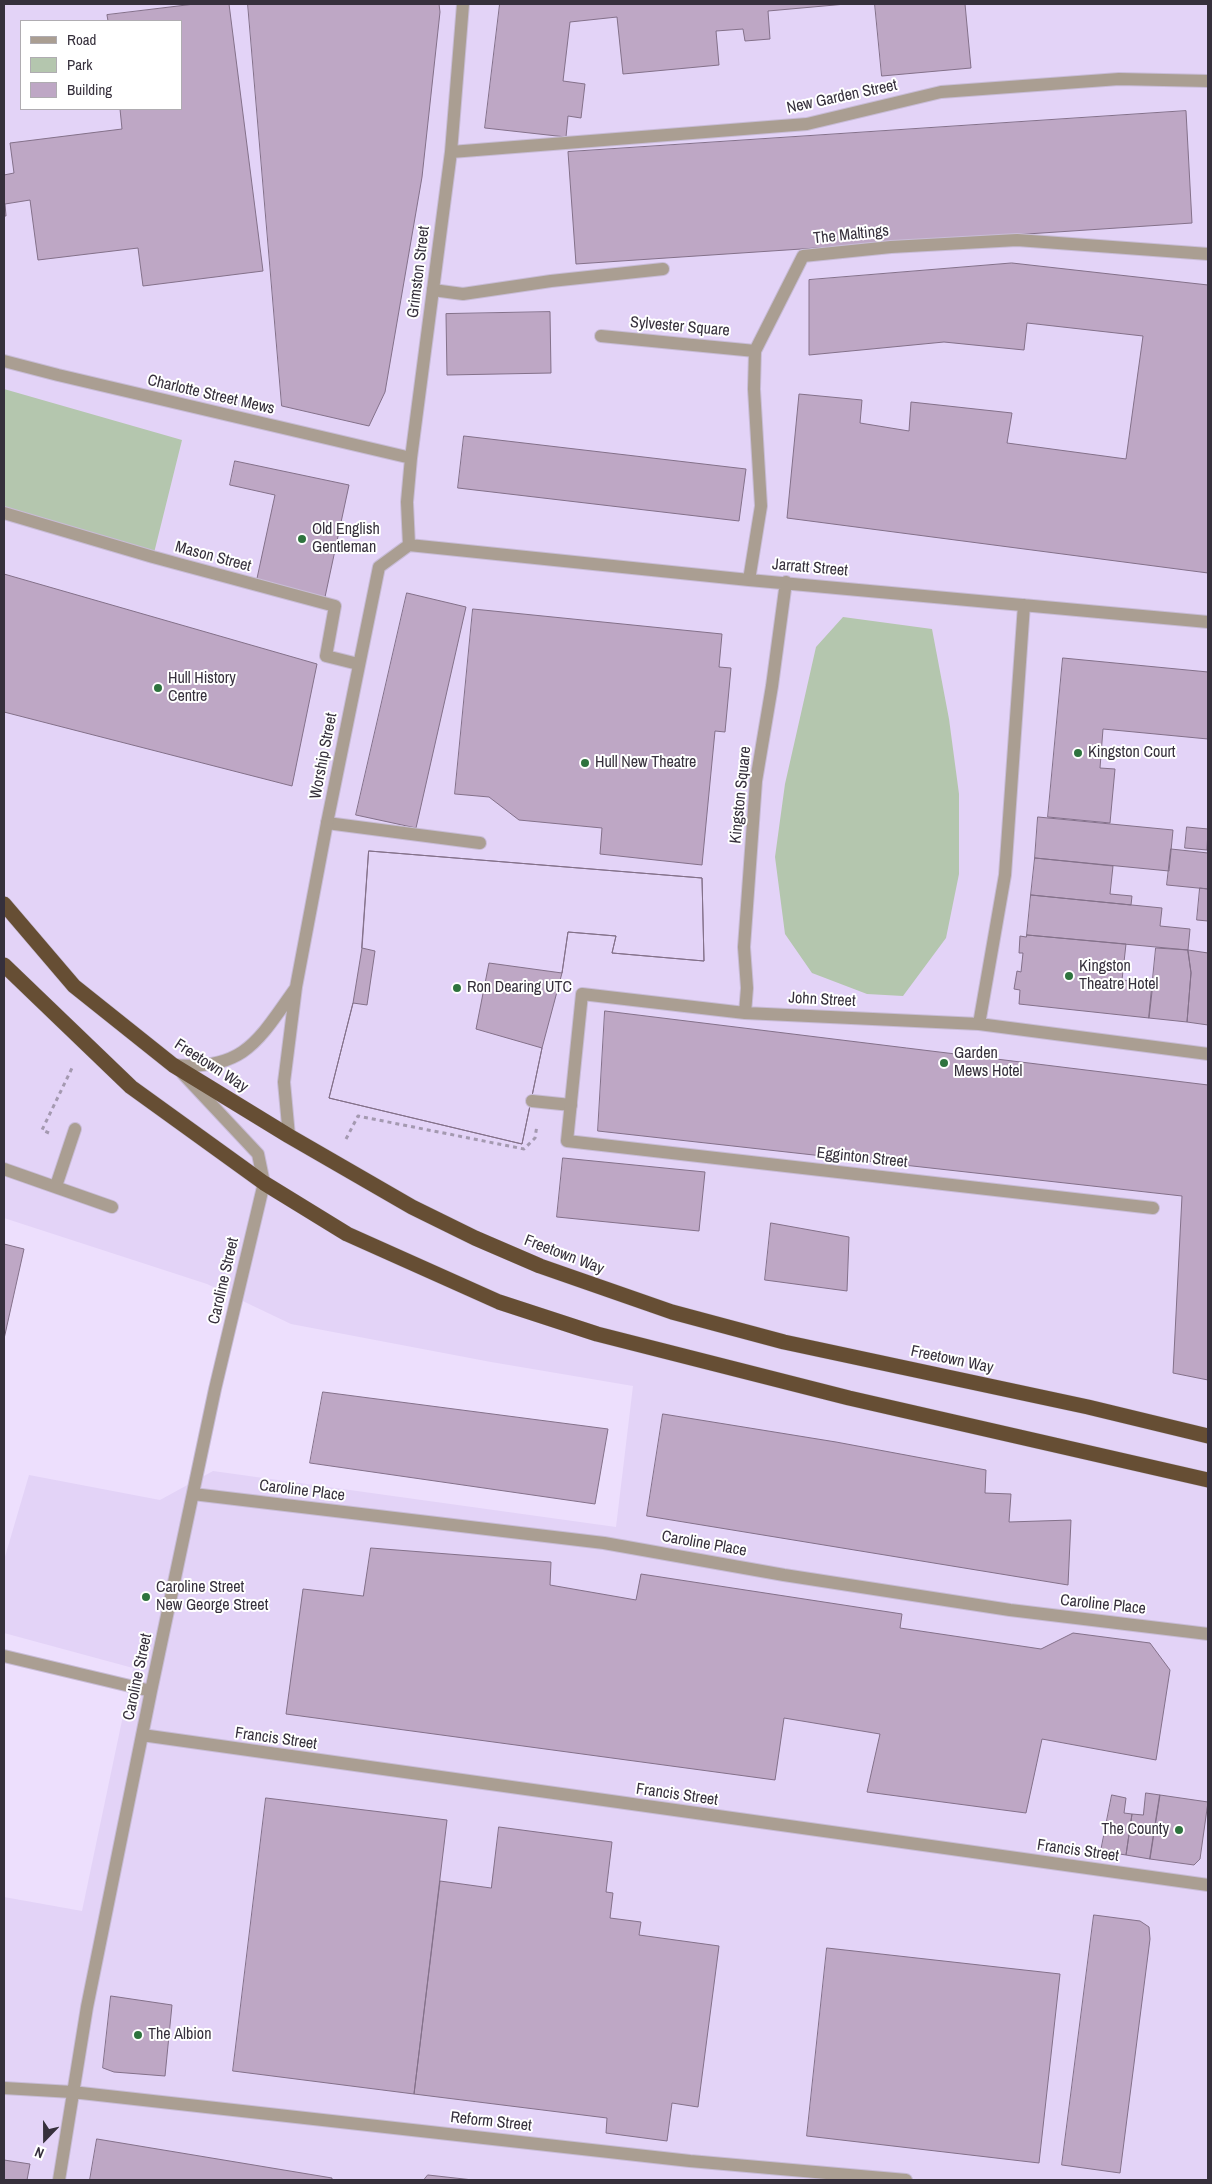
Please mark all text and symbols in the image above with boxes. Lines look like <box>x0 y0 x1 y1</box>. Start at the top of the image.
legend <box>20 20 182 110</box>
text: Road <box>67 29 96 50</box>
text: Park <box>67 54 92 75</box>
street label: New Garden Street <box>785 76 899 118</box>
text: Building <box>67 79 112 100</box>
street label: The Maltings <box>812 221 890 249</box>
street label: Grimston Street <box>404 225 434 319</box>
street label: Sylvester Square <box>629 313 731 341</box>
street label: Charlotte Street Mews <box>146 371 276 419</box>
place label: Old English Gentleman <box>312 520 380 558</box>
marker: Old English Gentleman <box>296 533 308 545</box>
street label: Mason Street <box>173 538 253 576</box>
street label: Jarratt Street <box>771 555 849 581</box>
place label: Hull History Centre <box>168 669 236 707</box>
marker: Hull History Centre <box>152 682 164 694</box>
street label: Worship Street <box>306 711 342 801</box>
place label: Kingston Court <box>1088 743 1176 763</box>
street label: Kingston Square <box>726 745 756 845</box>
marker: Kingston Court <box>1072 747 1084 759</box>
place label: Hull New Theatre <box>595 753 696 773</box>
marker: Hull New Theatre <box>579 757 591 769</box>
place label: Kingston Theatre Hotel <box>1079 957 1158 995</box>
marker: Kingston Theatre Hotel <box>1063 970 1075 982</box>
place label: Ron Dearing UTC <box>467 978 572 998</box>
marker: Ron Dearing UTC <box>451 982 463 994</box>
street label: John Street <box>788 989 856 1011</box>
street label: Freetown Way <box>171 1035 251 1097</box>
place label: Garden Mews Hotel <box>954 1044 1023 1082</box>
marker: Garden Mews Hotel <box>938 1057 950 1069</box>
street label: Egginton Street <box>816 1144 908 1172</box>
street label: Freetown Way <box>521 1231 607 1279</box>
street label: Caroline Street <box>205 1236 243 1326</box>
street label: Freetown Way <box>909 1342 995 1378</box>
street label: Caroline Place <box>258 1476 346 1506</box>
street label: Caroline Place <box>660 1527 748 1561</box>
place label: Caroline Street New George Street <box>156 1578 268 1616</box>
marker: Caroline Street New George Street <box>140 1591 152 1603</box>
street label: Caroline Place <box>1059 1591 1147 1619</box>
street label: Caroline Street <box>119 1632 157 1722</box>
street label: Francis Street <box>234 1724 318 1754</box>
street label: Francis Street <box>635 1780 719 1810</box>
place label: The County <box>1101 1820 1169 1840</box>
marker: The County <box>1173 1824 1185 1836</box>
street label: Francis Street <box>1036 1836 1120 1866</box>
place label: The Albion <box>148 2025 211 2045</box>
marker: The Albion <box>132 2029 144 2041</box>
street label: Reform Street <box>449 2108 533 2136</box>
north arrow <box>20 2114 70 2164</box>
text: N <box>32 2143 47 2163</box>

